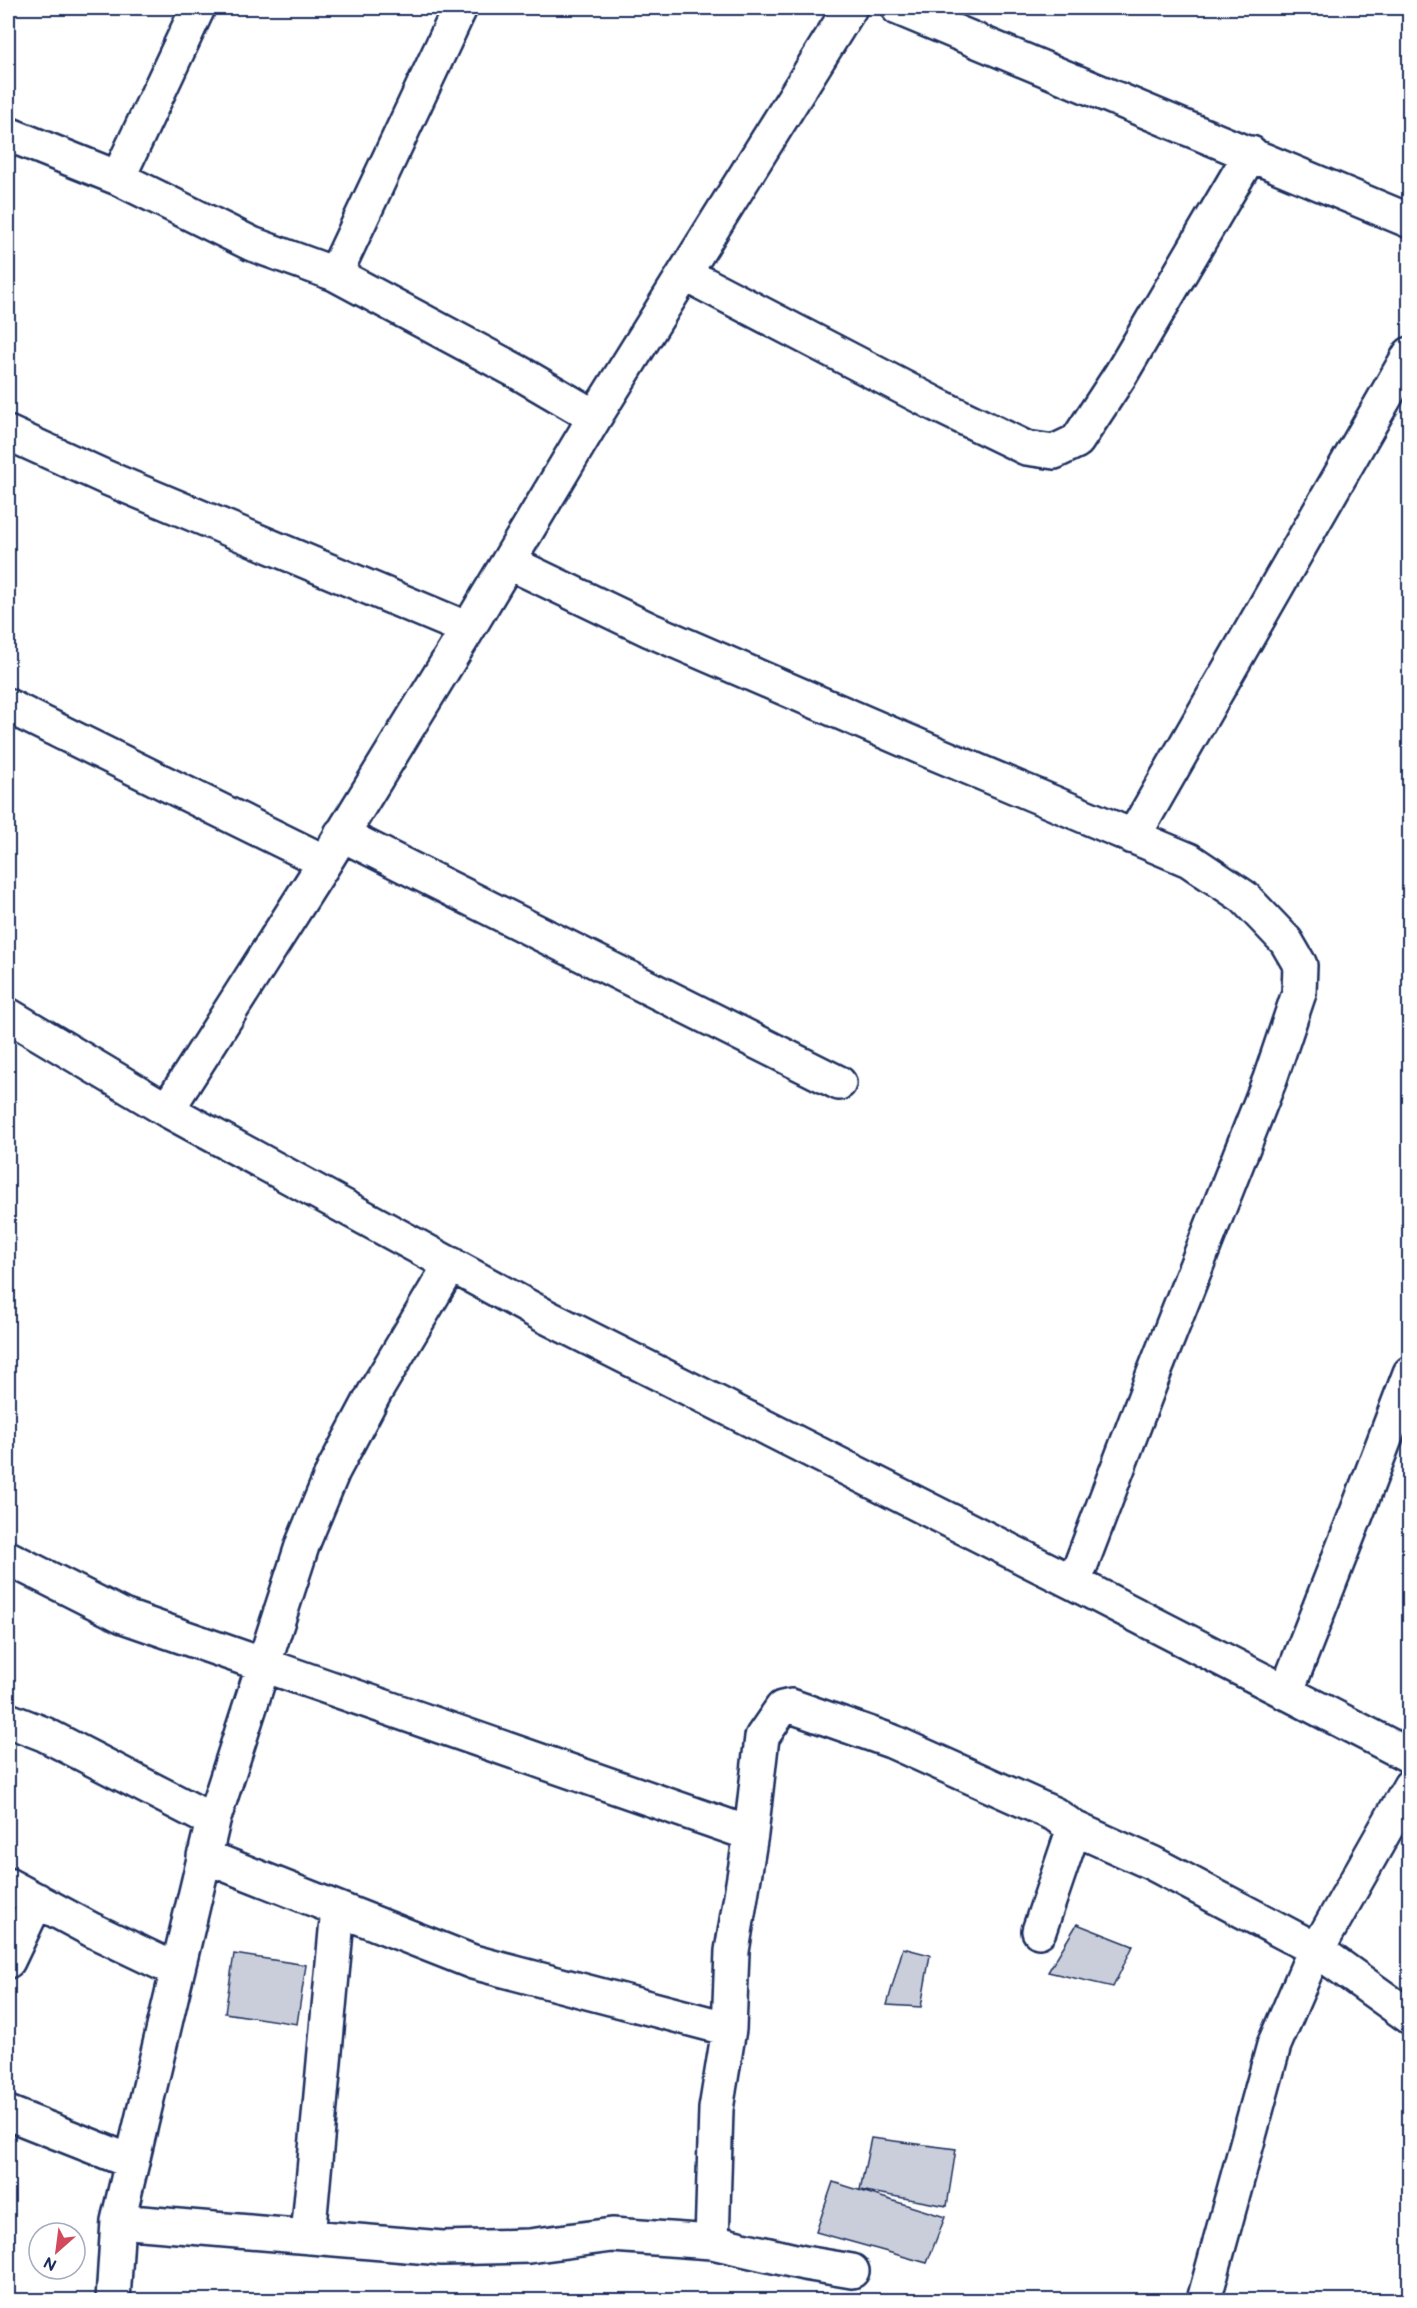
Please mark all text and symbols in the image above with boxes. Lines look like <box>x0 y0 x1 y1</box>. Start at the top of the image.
north arrow <box>27 2221 87 2281</box>
text: N <box>41 2252 60 2274</box>

